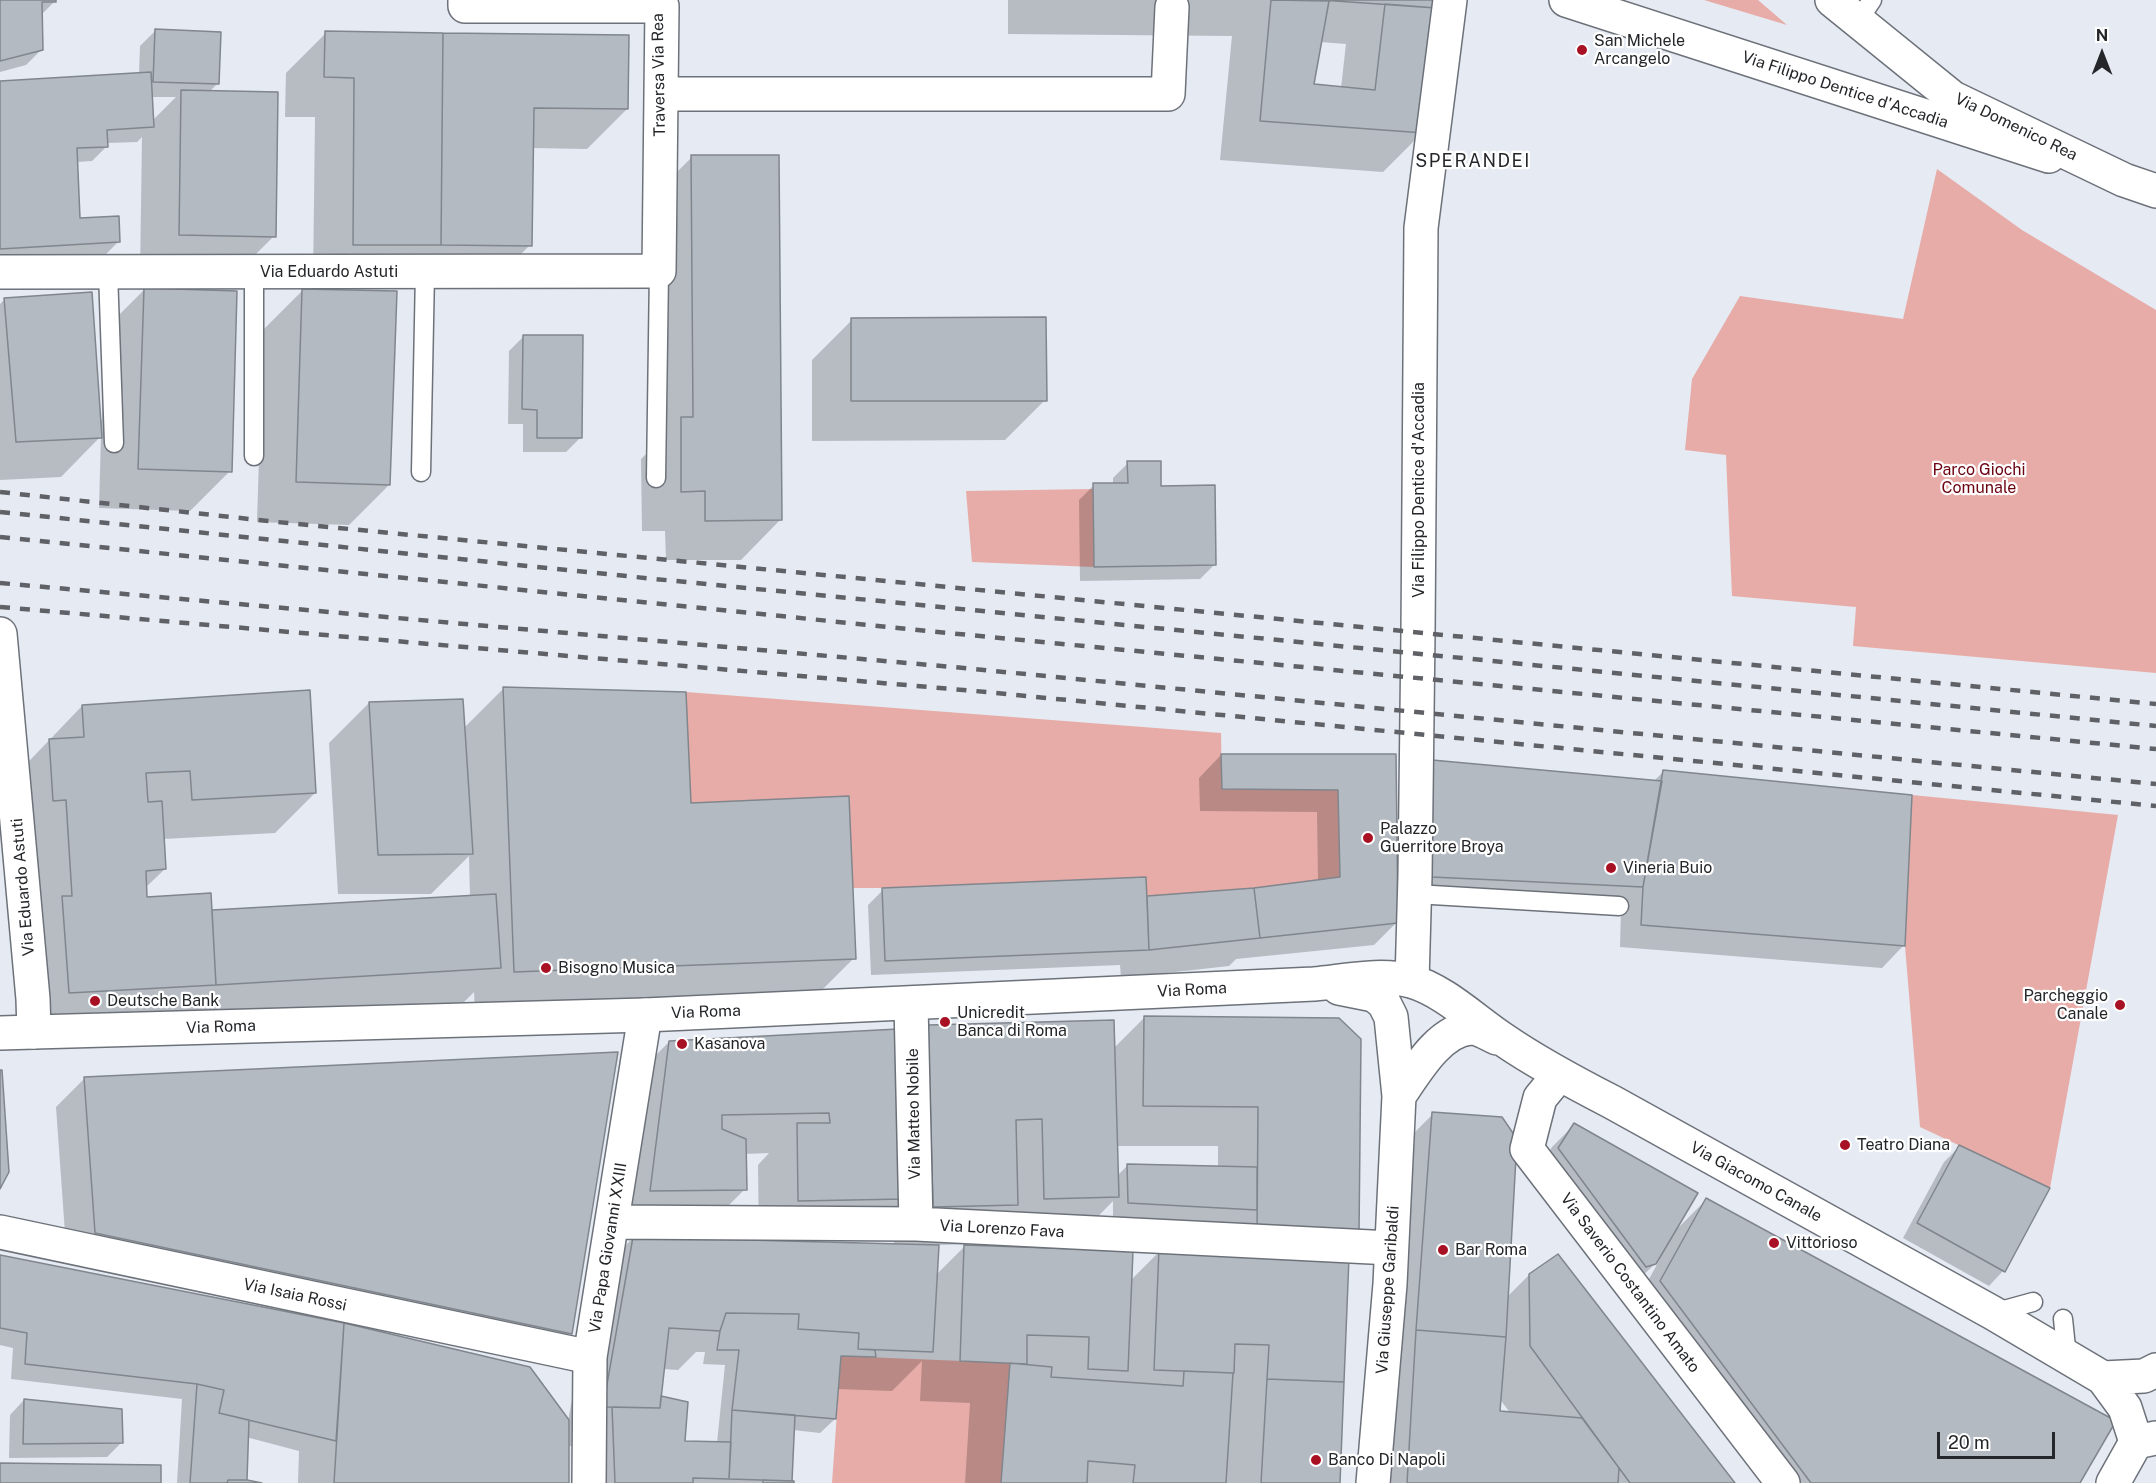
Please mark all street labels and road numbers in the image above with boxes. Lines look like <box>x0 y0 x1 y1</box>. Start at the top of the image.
street label: Traversa Via Rea <box>648 13 670 137</box>
street label: Via Filippo Dentice d'Accadia <box>1739 48 1951 132</box>
street label: Via Domenico Rea <box>1952 89 2080 165</box>
street label: Via Eduardo Astuti <box>260 262 398 282</box>
street label: Via Filippo Dentice d'Accadia <box>1409 382 1429 598</box>
street label: Via Eduardo Astuti <box>7 817 39 957</box>
street label: Via Roma <box>1157 979 1227 1001</box>
street label: Via Roma <box>671 1001 741 1023</box>
street label: Via Roma <box>186 1016 256 1038</box>
street label: Via Matteo Nobile <box>903 1048 925 1180</box>
street label: Via Giacomo Canale <box>1687 1138 1825 1226</box>
street label: Via Papa Giovanni XXIII <box>585 1161 631 1335</box>
street label: Via Saverio Costantino Amato <box>1556 1189 1704 1377</box>
street label: Via Giuseppe Garibaldi <box>1373 1205 1403 1375</box>
street label: Via Lorenzo Fava <box>939 1216 1065 1242</box>
street label: Via Isaia Rossi <box>241 1275 349 1315</box>

